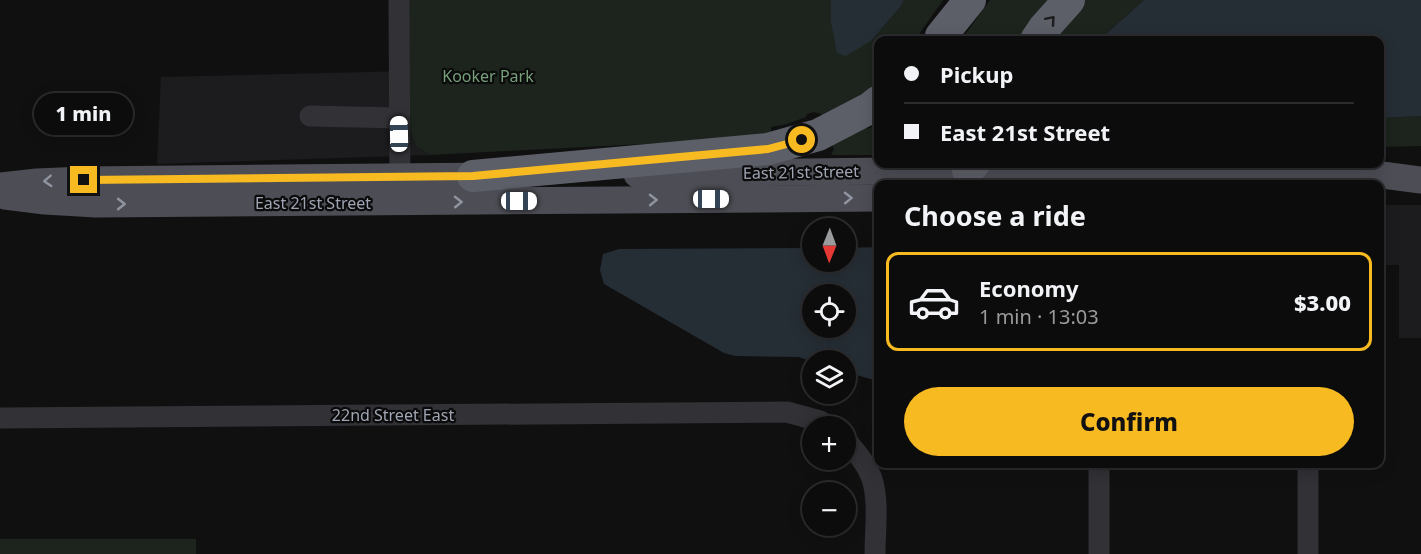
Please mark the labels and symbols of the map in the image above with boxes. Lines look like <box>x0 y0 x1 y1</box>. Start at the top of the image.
one-way arrow <box>1044 15 1055 26</box>
park label: Kooker Park <box>442 65 534 87</box>
callout: 1 min <box>34 93 134 135</box>
car <box>390 116 408 152</box>
route start <box>788 126 815 153</box>
street label: East 21st Street <box>743 160 859 184</box>
route end <box>70 166 97 193</box>
one-way arrow <box>44 175 53 188</box>
car <box>693 190 729 208</box>
street label: East 21st Street <box>255 192 371 214</box>
car <box>501 192 537 210</box>
one-way arrow <box>844 192 853 204</box>
one-way arrow <box>649 194 658 206</box>
one-way arrow <box>454 196 463 208</box>
one-way arrow <box>116 198 125 210</box>
north arrow <box>802 218 856 272</box>
street label: 22nd Street East <box>332 404 454 426</box>

